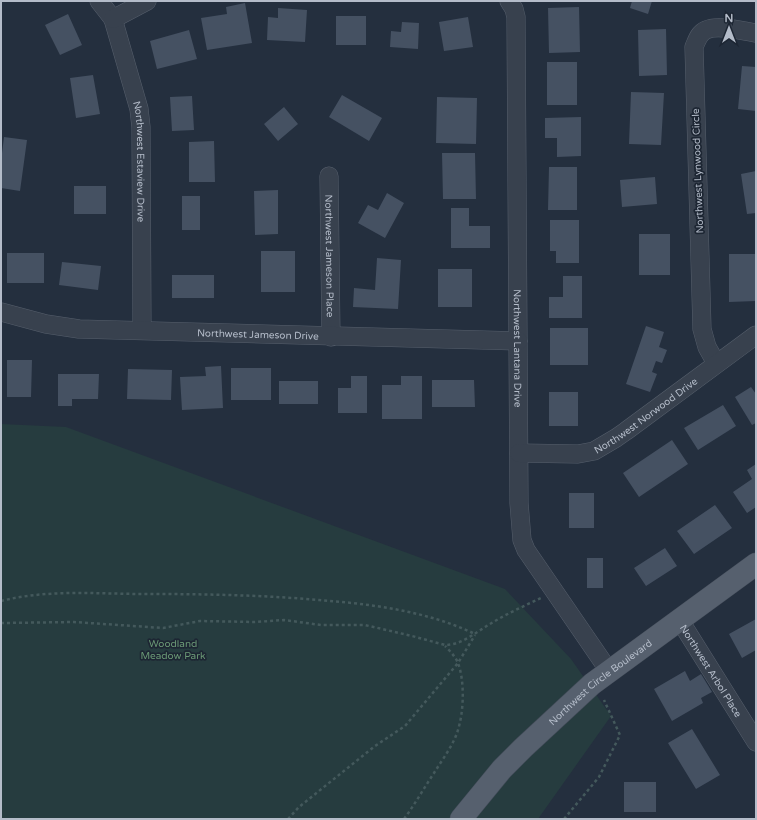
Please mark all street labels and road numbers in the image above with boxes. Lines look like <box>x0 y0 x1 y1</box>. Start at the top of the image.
street label: Northwest Estaview Drive <box>130 100 146 223</box>
street label: Northwest Lynwood Circle <box>690 108 706 234</box>
street label: Northwest Jameson Place <box>322 194 336 318</box>
street label: Northwest Lantana Drive <box>511 289 523 408</box>
street label: Northwest Jameson Drive <box>197 327 319 343</box>
street label: Northwest Norwood Drive <box>592 375 700 457</box>
street label: Northwest Arbol Place <box>677 623 744 720</box>
street label: Northwest Circle Boulevard <box>547 637 655 728</box>

